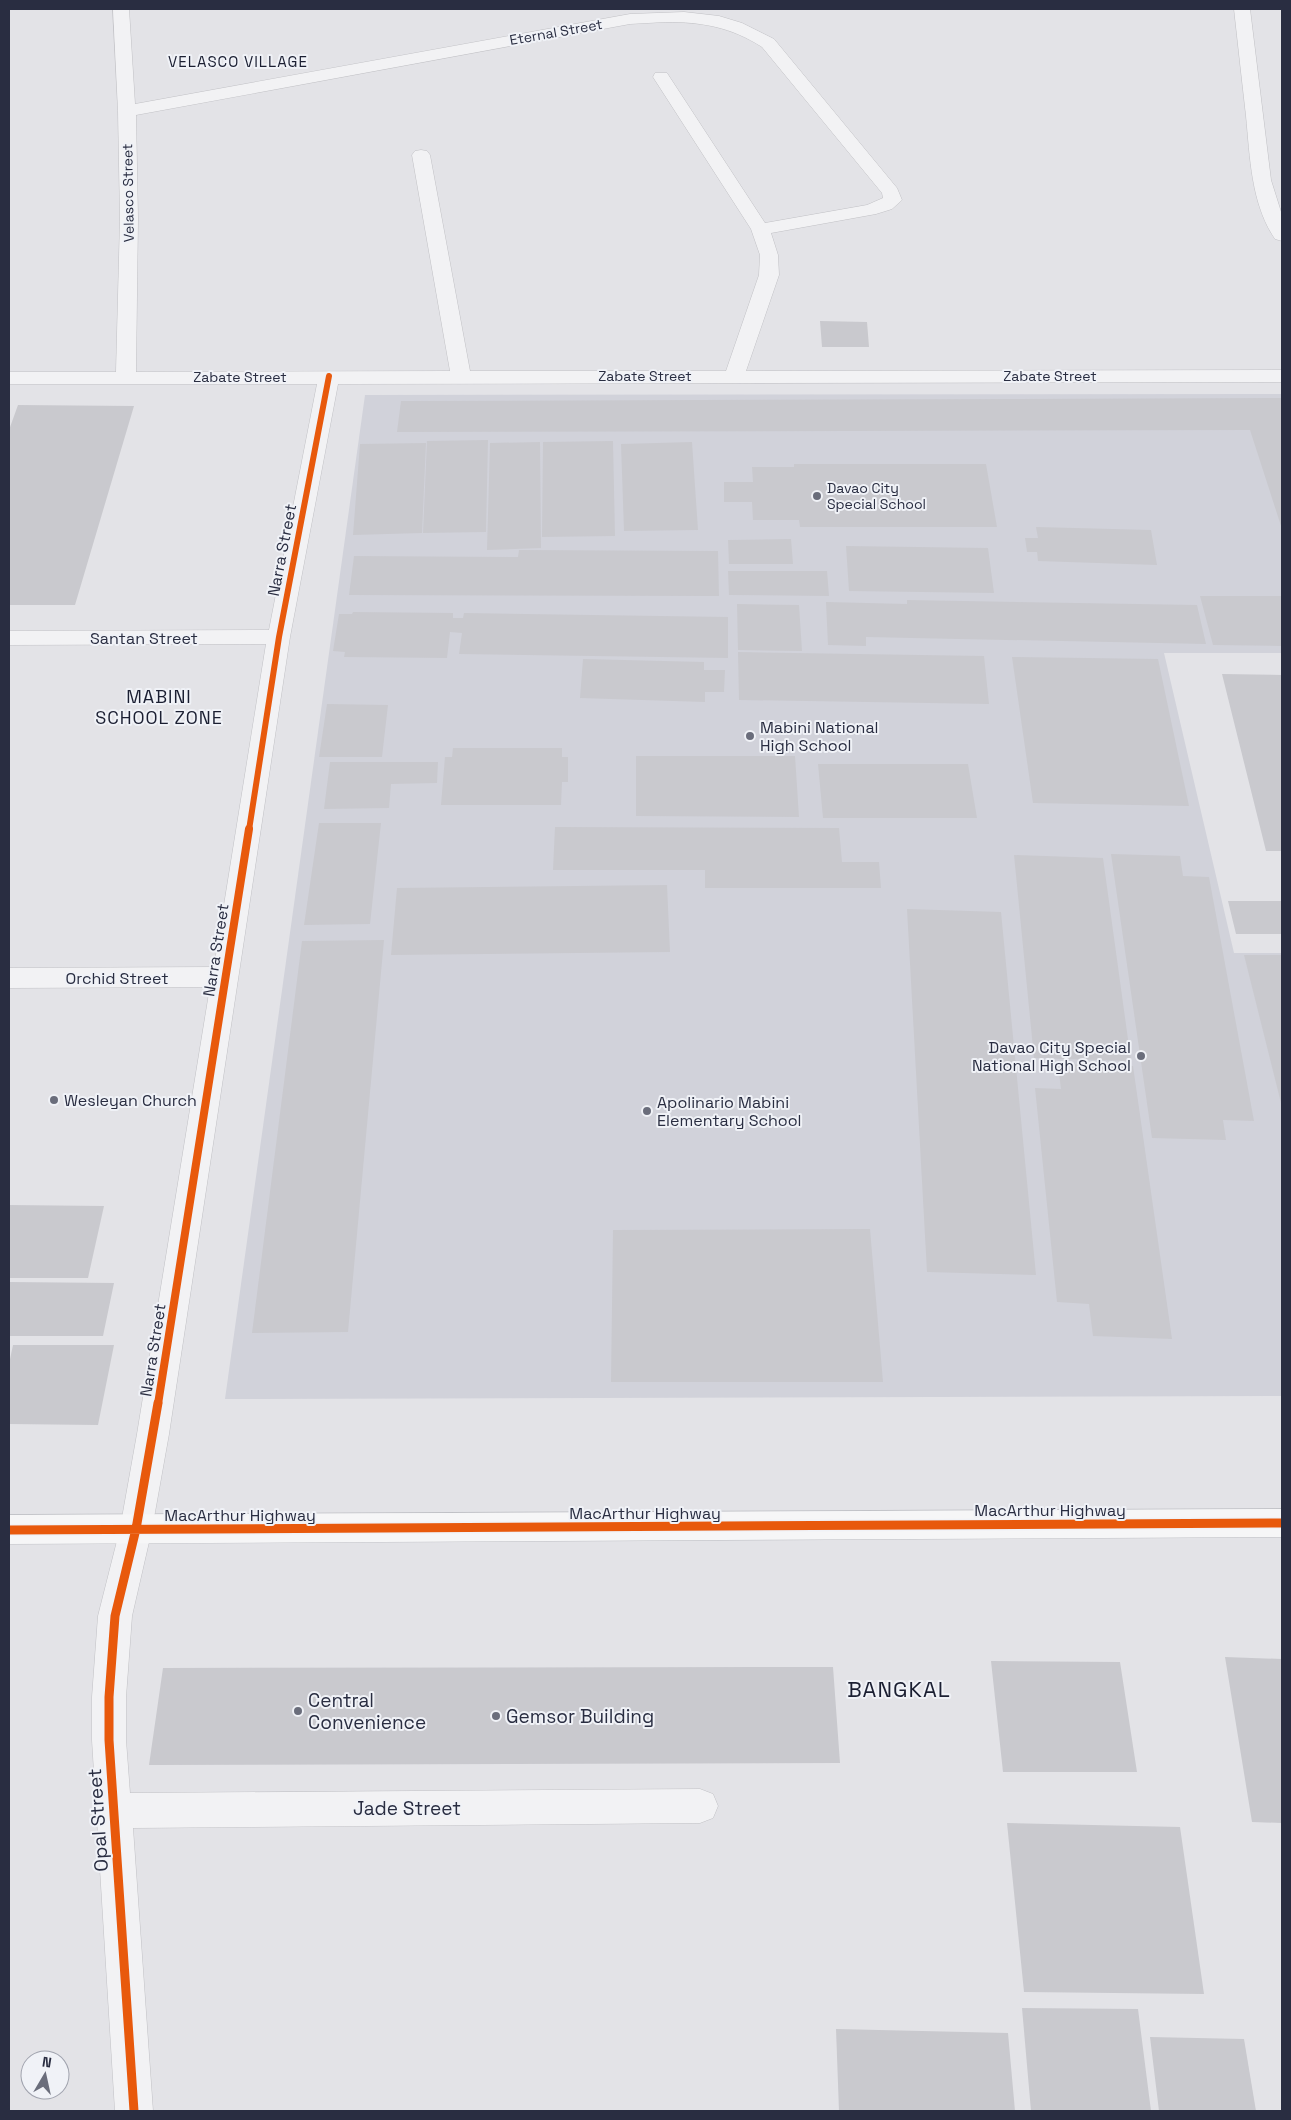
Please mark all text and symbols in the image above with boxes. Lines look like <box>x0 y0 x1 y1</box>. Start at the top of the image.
street label: Eternal Street <box>508 15 604 49</box>
district label: VELASCO VILLAGE <box>168 52 308 71</box>
street label: Velasco Street <box>118 144 138 242</box>
street label: Zabate Street <box>598 367 692 385</box>
street label: Zabate Street <box>1003 367 1097 385</box>
street label: Zabate Street <box>193 368 287 386</box>
place label: Davao City Special School <box>827 479 926 513</box>
marker: Davao City Special School <box>811 490 823 502</box>
street label: Narra Street <box>263 502 301 598</box>
street label: Santan Street <box>90 628 198 649</box>
district label: MABINI SCHOOL ZONE <box>95 685 223 729</box>
place label: Mabini National High School <box>760 717 879 756</box>
marker: Mabini National High School <box>744 730 756 742</box>
street label: Narra Street <box>198 902 234 998</box>
street label: Orchid Street <box>65 968 169 989</box>
place label: Davao City Special National High School <box>972 1037 1131 1076</box>
marker: Davao City Special National High School <box>1135 1050 1147 1062</box>
place label: Wesleyan Church <box>64 1090 197 1111</box>
place label: Apolinario Mabini Elementary School <box>657 1092 802 1131</box>
marker: Wesleyan Church <box>48 1094 60 1106</box>
marker: Apolinario Mabini Elementary School <box>641 1105 653 1117</box>
street label: Narra Street <box>135 1302 171 1398</box>
street label: MacArthur Highway <box>974 1500 1126 1521</box>
street label: MacArthur Highway <box>569 1503 721 1524</box>
street label: MacArthur Highway <box>164 1505 316 1526</box>
district label: BANGKAL <box>847 1675 951 1703</box>
place label: Central Convenience <box>308 1688 426 1735</box>
place label: Gemsor Building <box>506 1704 654 1729</box>
marker: Central Convenience <box>292 1705 304 1717</box>
marker: Gemsor Building <box>490 1710 502 1722</box>
street label: Opal Street <box>82 1768 114 1872</box>
street label: Jade Street <box>353 1796 461 1821</box>
north arrow <box>20 2050 70 2100</box>
text: N <box>41 2053 53 2072</box>

